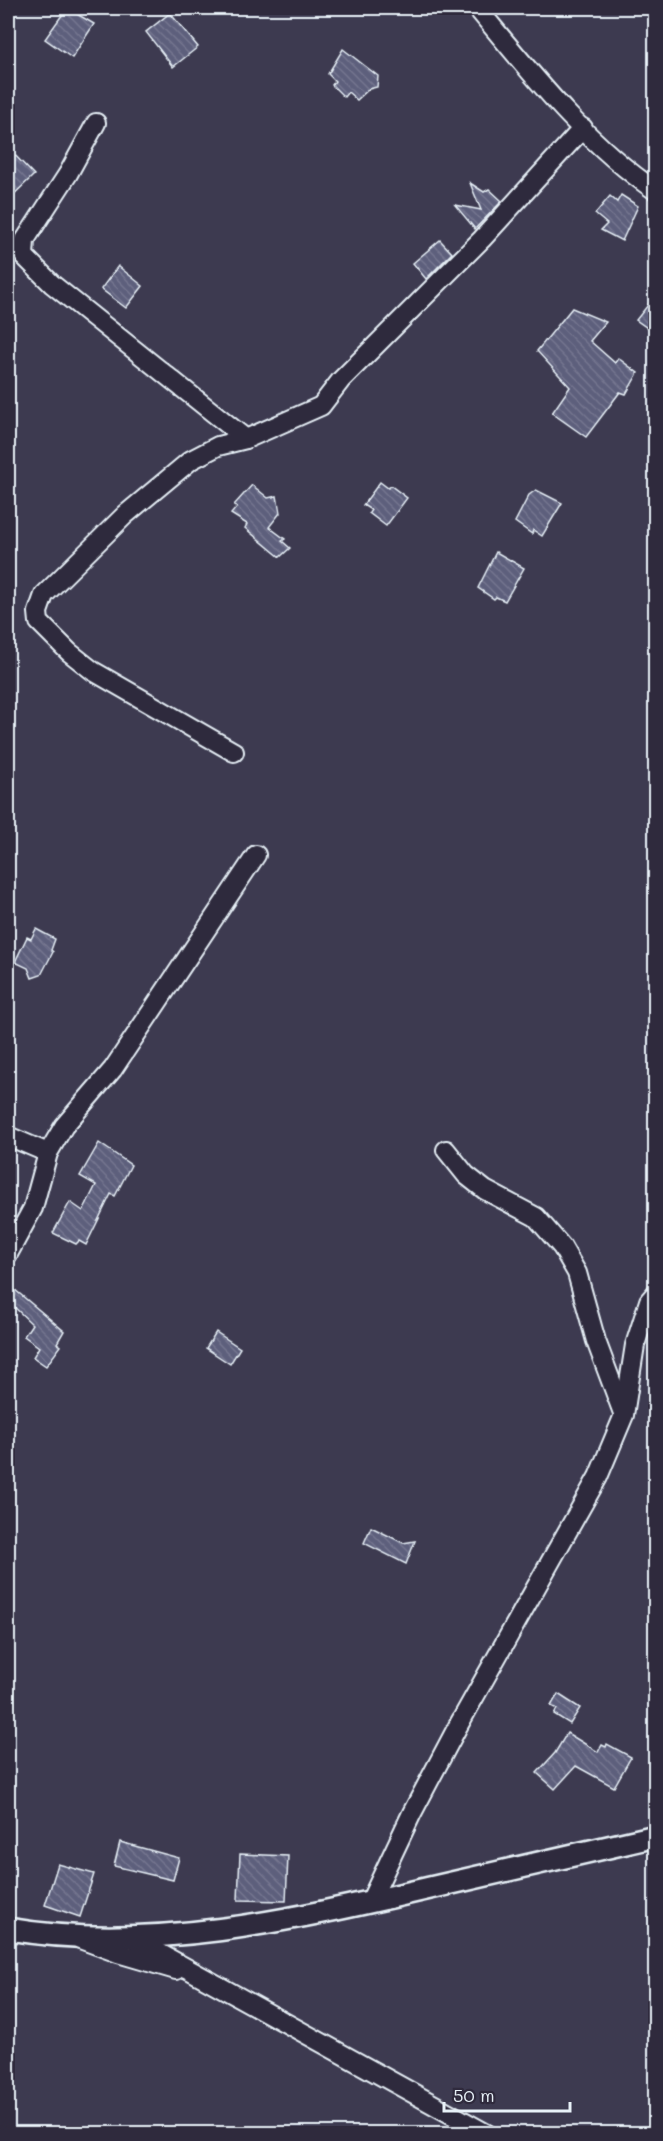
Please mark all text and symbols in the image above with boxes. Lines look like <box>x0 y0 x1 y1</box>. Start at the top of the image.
scale bar <box>444 2075 570 2113</box>
text: 50 m <box>453 2083 495 2107</box>

